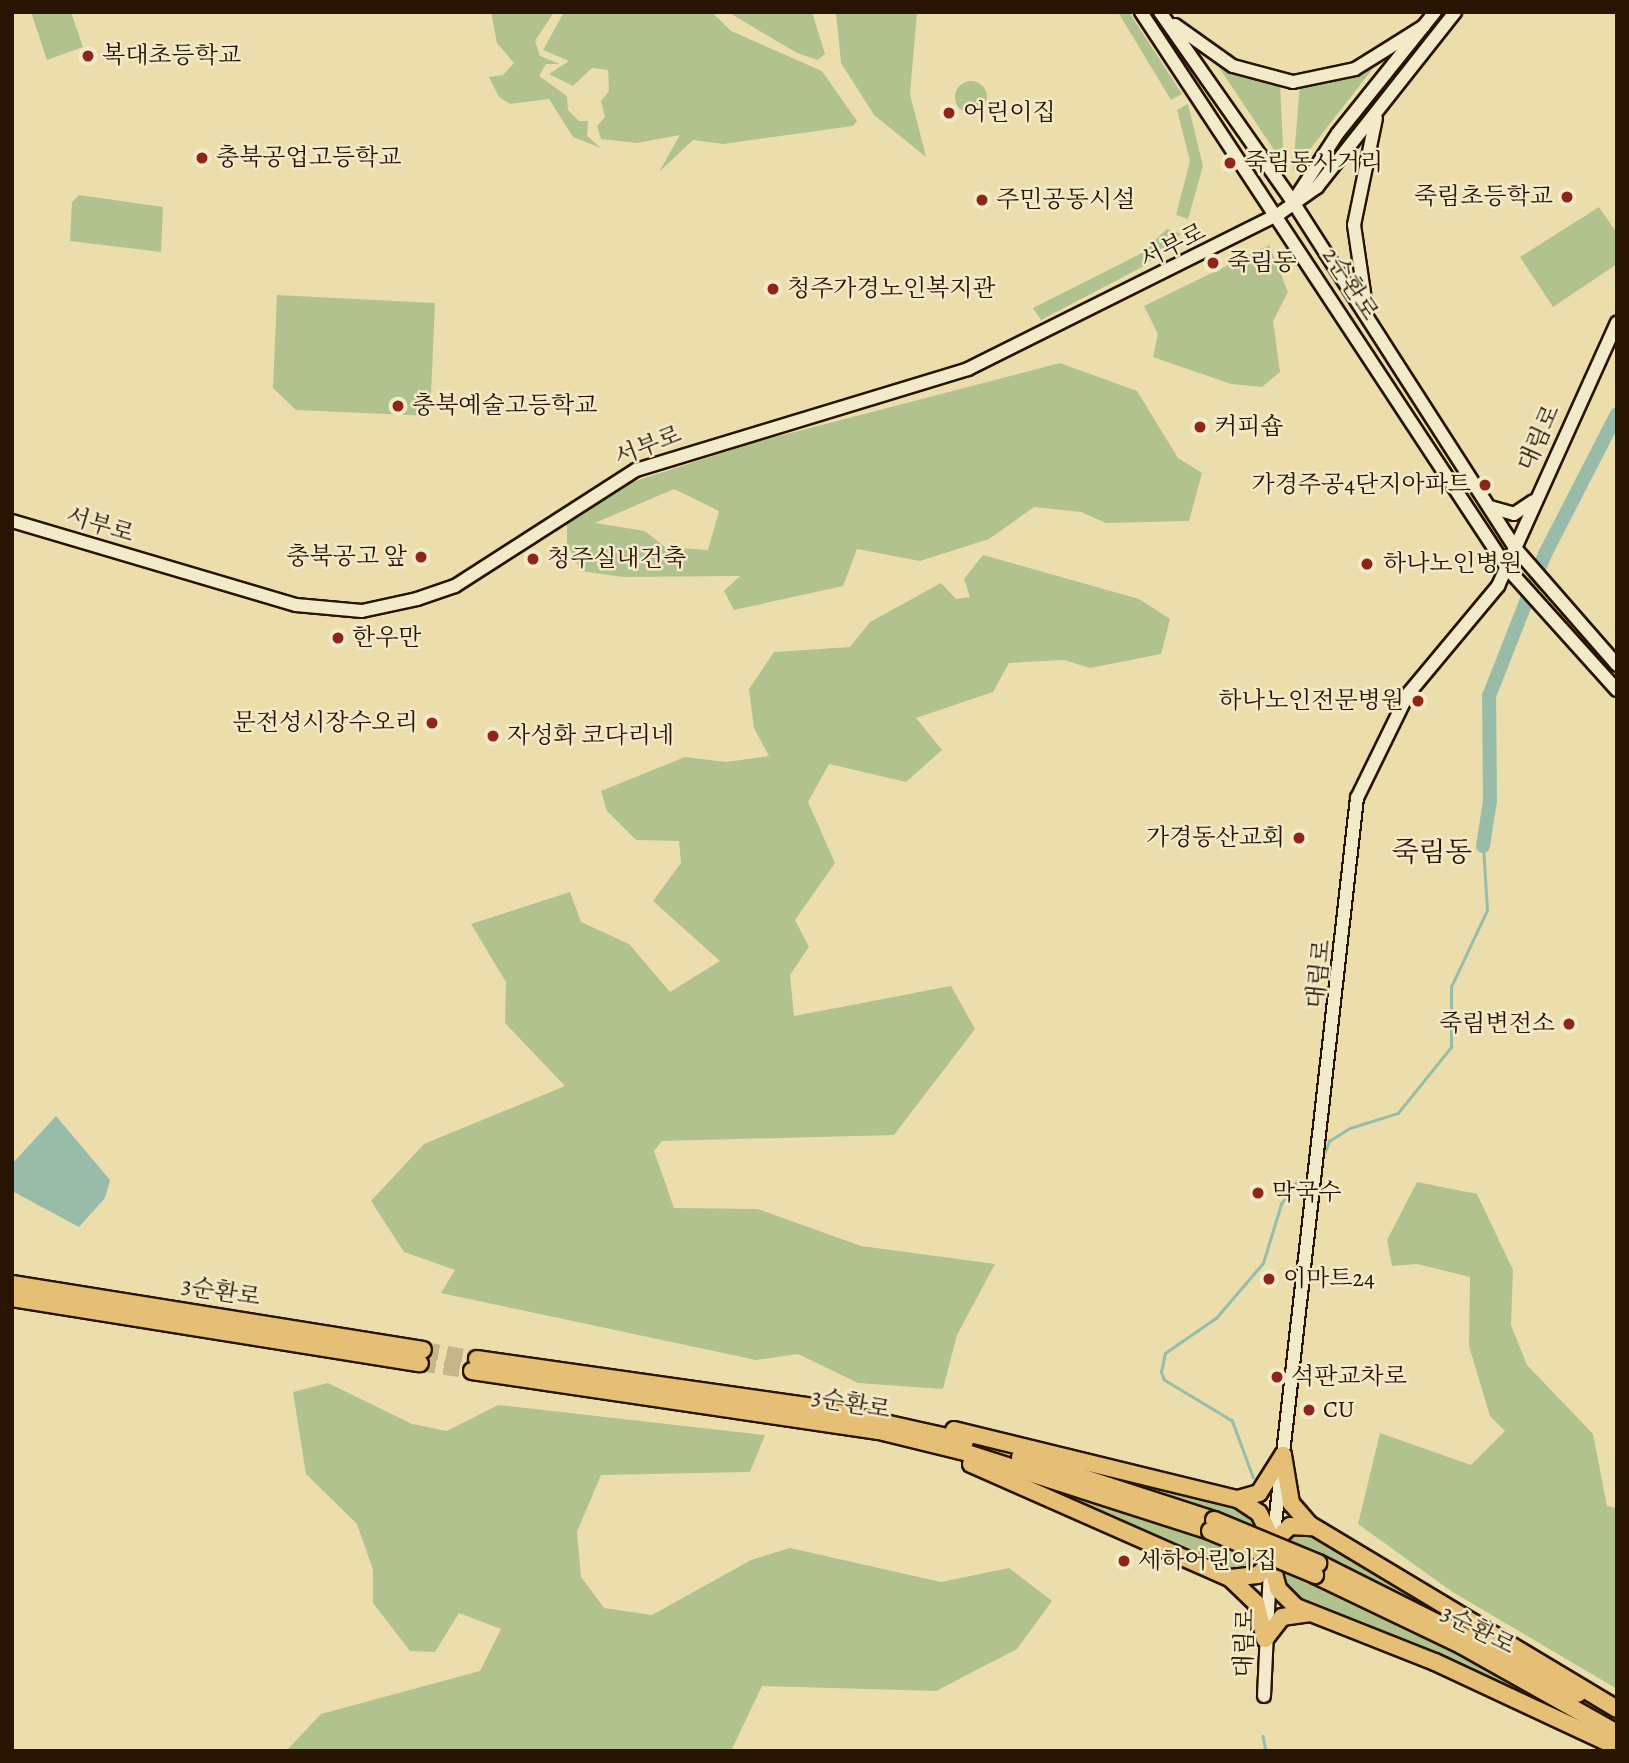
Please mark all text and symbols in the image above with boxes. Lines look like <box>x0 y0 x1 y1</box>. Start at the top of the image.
place label: 복대초등학교 <box>102 42 241 70</box>
marker: 복대초등학교 <box>80 48 96 64</box>
place label: 어린이집 <box>963 99 1056 127</box>
marker: 어린이집 <box>941 105 957 121</box>
place label: 충북공업고등학교 <box>216 144 401 172</box>
place label: 죽림동사거리 <box>1244 149 1383 177</box>
marker: 충북공업고등학교 <box>194 150 210 166</box>
marker: 죽림동사거리 <box>1222 155 1238 171</box>
place label: 죽림초등학교 <box>1414 183 1553 211</box>
place label: 주민공동시설 <box>996 186 1135 214</box>
marker: 죽림초등학교 <box>1559 189 1575 205</box>
marker: 주민공동시설 <box>974 192 990 208</box>
street label: 서부로 <box>1135 217 1211 275</box>
street label: 2순환로 <box>1316 242 1384 326</box>
place label: 죽림동 <box>1227 249 1297 277</box>
marker: 죽림동 <box>1205 255 1221 271</box>
place label: 청주가경노인복지관 <box>787 275 996 303</box>
marker: 청주가경노인복지관 <box>765 281 781 297</box>
place label: 충북예술고등학교 <box>412 392 597 420</box>
marker: 충북예술고등학교 <box>390 398 406 414</box>
street label: 대림로 <box>1512 400 1566 476</box>
place label: 커피숍 <box>1214 413 1284 441</box>
marker: 커피숍 <box>1192 419 1208 435</box>
street label: 서부로 <box>610 420 686 472</box>
place label: 가경주공4단지아파트 <box>1251 471 1471 499</box>
marker: 가경주공4단지아파트 <box>1477 477 1493 493</box>
street label: 서부로 <box>63 501 137 549</box>
place label: 충북공고 앞 <box>286 543 407 571</box>
place label: 청주실내건축 <box>547 545 686 573</box>
marker: 충북공고 앞 <box>413 549 429 565</box>
place label: 하나노인병원 <box>1383 550 1522 578</box>
marker: 청주실내건축 <box>525 551 541 567</box>
marker: 하나노인병원 <box>1357 554 1377 574</box>
place label: 한우만 <box>352 624 422 652</box>
marker: 한우만 <box>330 630 346 646</box>
place label: 하나노인전문병원 <box>1219 687 1404 715</box>
marker: 하나노인전문병원 <box>1410 693 1426 709</box>
place label: 문전성시장수오리 <box>233 709 418 737</box>
marker: 문전성시장수오리 <box>424 715 440 731</box>
place label: 자성화 코다리네 <box>507 722 674 750</box>
marker: 자성화 코다리네 <box>485 728 501 744</box>
place label: 가경동산교회 <box>1146 824 1285 852</box>
marker: 가경동산교회 <box>1291 830 1307 846</box>
district label: 죽림동 <box>1391 835 1473 869</box>
street label: 대림로 <box>1301 938 1337 1010</box>
place label: 죽림변전소 <box>1439 1010 1555 1038</box>
marker: 죽림변전소 <box>1561 1016 1577 1032</box>
place label: 막국수 <box>1272 1179 1342 1207</box>
marker: 막국수 <box>1250 1185 1266 1201</box>
place label: 이마트24 <box>1283 1265 1375 1293</box>
marker: 이마트24 <box>1261 1271 1277 1287</box>
street label: 3순환로 <box>179 1272 263 1312</box>
place label: 석판교차로 <box>1291 1363 1407 1391</box>
marker: 석판교차로 <box>1269 1369 1285 1385</box>
street label: 3순환로 <box>809 1383 893 1425</box>
place label: CU <box>1323 1396 1354 1424</box>
marker: CU <box>1301 1402 1317 1418</box>
place label: 세하어린이집 <box>1138 1547 1277 1575</box>
marker: 세하어린이집 <box>1116 1553 1132 1569</box>
street label: 3순환로 <box>1436 1599 1520 1661</box>
street label: 대림로 <box>1229 1608 1261 1678</box>

